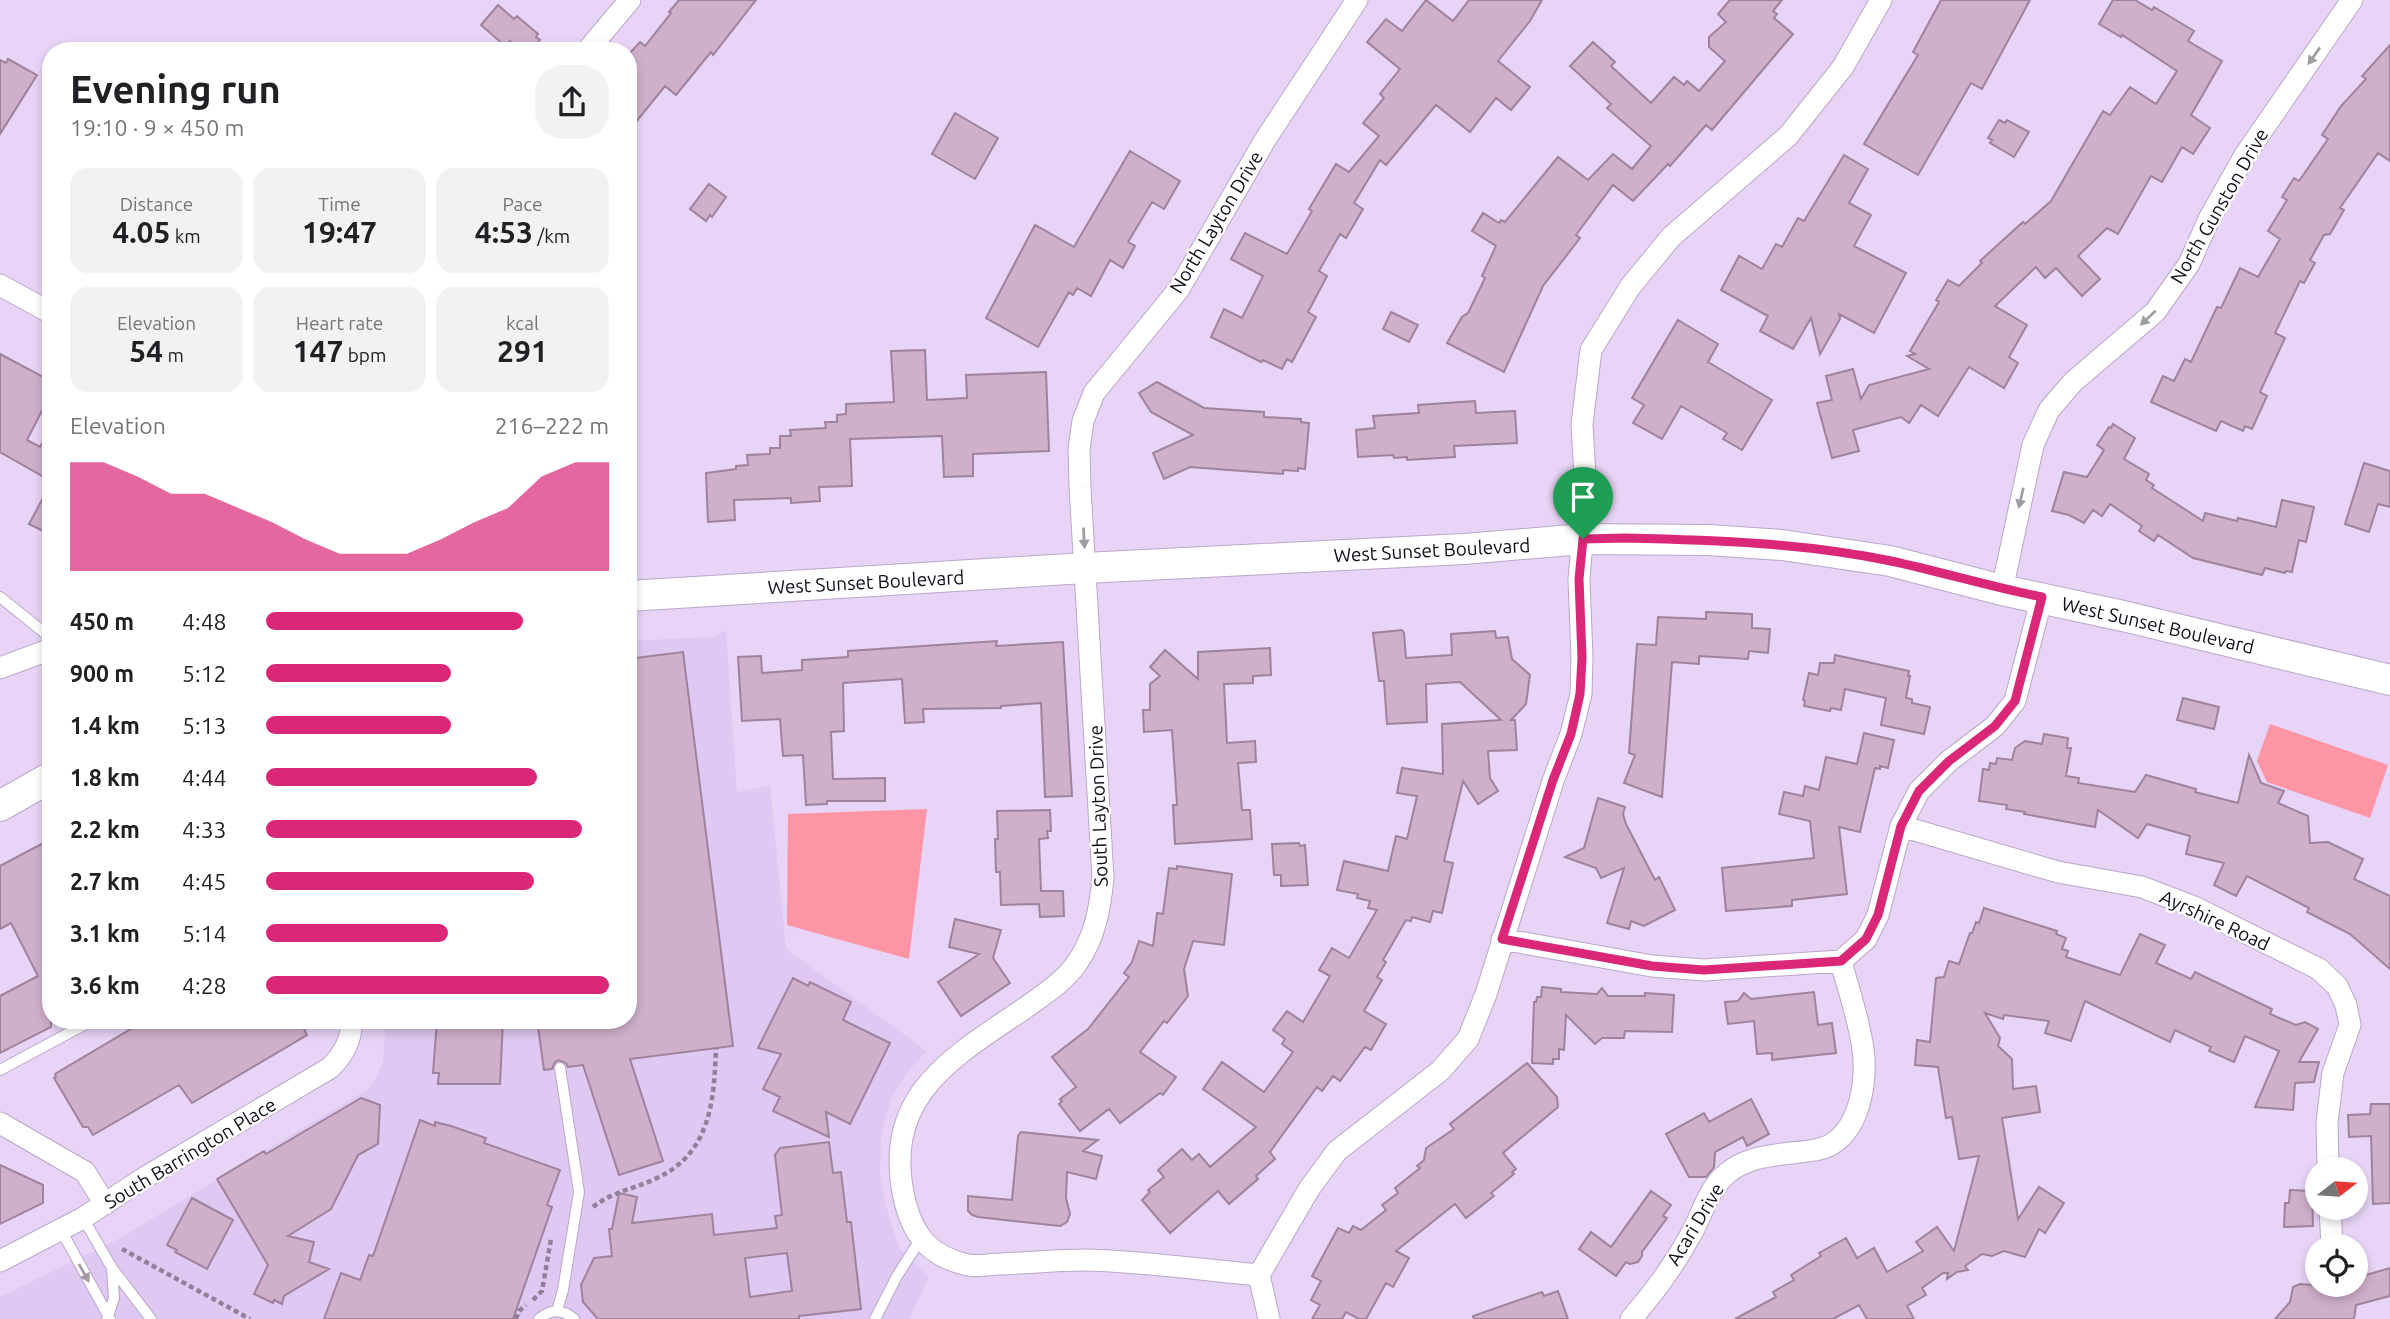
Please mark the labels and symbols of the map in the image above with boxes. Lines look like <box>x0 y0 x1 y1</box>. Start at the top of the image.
one-way arrow <box>2307 47 2321 65</box>
street label: North Gunston Drive <box>2166 124 2272 288</box>
street label: North Layton Drive <box>1165 147 1267 297</box>
one-way arrow <box>2139 310 2156 327</box>
pin <box>1553 467 1613 539</box>
one-way arrow <box>2015 487 2026 509</box>
one-way arrow <box>1078 527 1089 549</box>
street label: West Sunset Boulevard <box>1333 534 1531 566</box>
street label: West Sunset Boulevard <box>767 566 965 598</box>
street label: West Sunset Boulevard <box>2060 592 2256 658</box>
street label: South Layton Drive <box>1084 725 1112 887</box>
street label: Ayrshire Road <box>2157 885 2273 955</box>
street label: South Barrington Place <box>100 1093 280 1213</box>
north arrow <box>2305 1157 2368 1220</box>
street label: Acari Drive <box>1662 1179 1728 1269</box>
one-way arrow <box>79 1263 90 1283</box>

